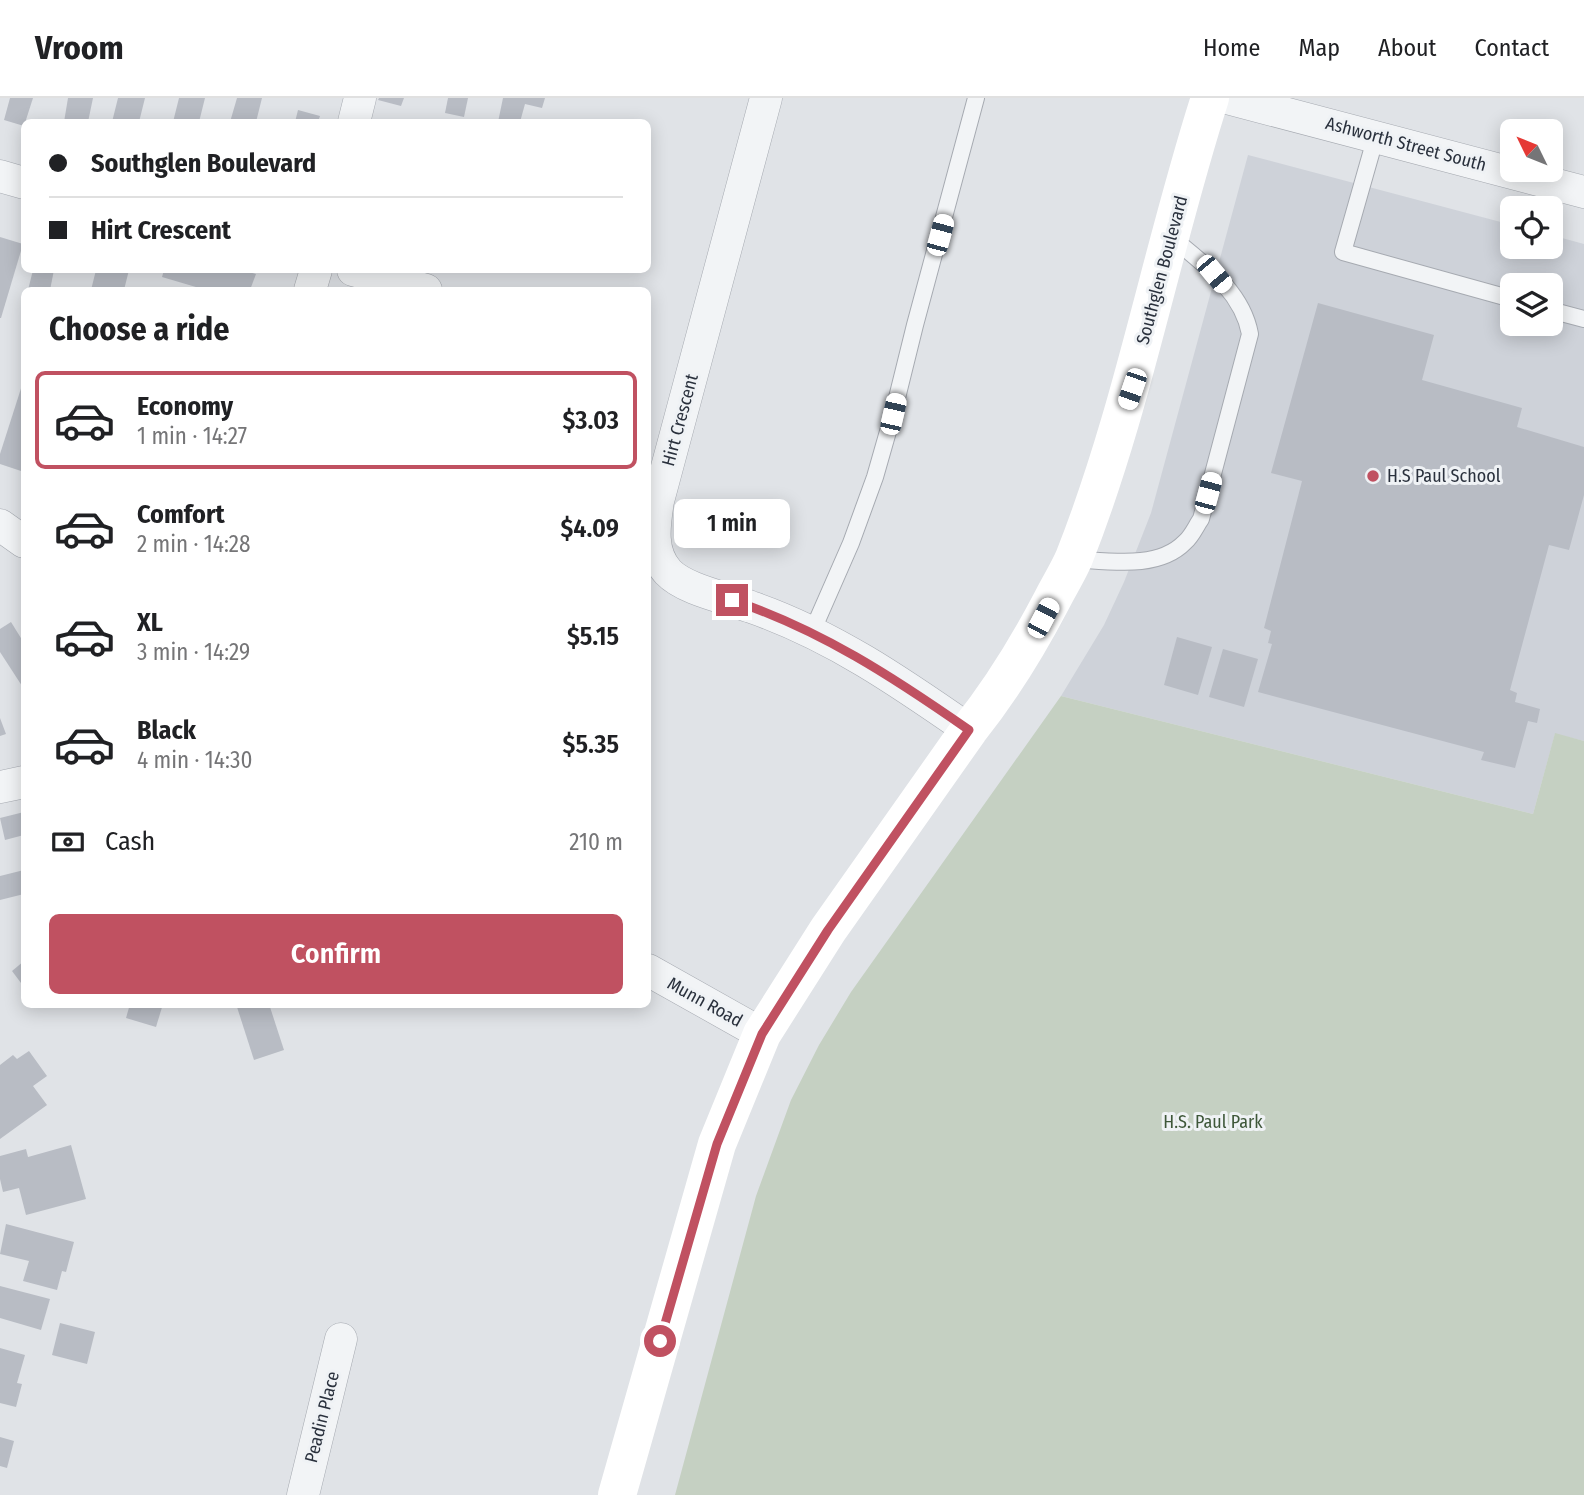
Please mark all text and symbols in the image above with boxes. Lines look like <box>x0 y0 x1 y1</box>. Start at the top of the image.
text: Vroom <box>35 28 124 68</box>
text: Home <box>1203 34 1260 62</box>
text: Map <box>1298 34 1340 62</box>
text: About <box>1378 34 1436 62</box>
text: Contact <box>1474 34 1549 62</box>
street label: Ashworth Street South <box>1323 112 1489 176</box>
north arrow <box>1500 119 1563 182</box>
map controls <box>1500 119 1563 336</box>
text: Southglen Boulevard <box>91 148 316 179</box>
street label: Southglen Boulevard <box>1132 193 1192 347</box>
button: locate <box>1500 196 1563 259</box>
car <box>925 212 956 258</box>
text: Hirt Crescent <box>91 215 231 246</box>
car <box>1193 251 1236 297</box>
button: layers <box>1500 273 1563 336</box>
text: Choose a ride <box>49 310 230 348</box>
car <box>1116 366 1149 412</box>
street label: Hirt Crescent <box>657 371 703 469</box>
icon: car <box>53 389 116 452</box>
text: Economy <box>137 391 233 422</box>
car <box>879 391 908 437</box>
text: $3.03 <box>563 405 619 436</box>
text: 1 min · 14:27 <box>137 422 247 450</box>
place label: H.S Paul School <box>1387 465 1501 487</box>
marker: H.S Paul School <box>1365 468 1381 484</box>
car <box>1193 470 1224 516</box>
icon: car <box>53 497 116 560</box>
callout: 1 min <box>674 498 790 547</box>
text: Comfort <box>137 499 225 530</box>
text: 1 min <box>707 509 757 537</box>
text: $4.09 <box>560 513 619 544</box>
text: 2 min · 14:28 <box>137 530 250 558</box>
route end <box>716 584 748 616</box>
car <box>1024 595 1063 641</box>
icon: car <box>53 605 116 668</box>
text: XL <box>137 607 163 638</box>
text: $5.15 <box>567 621 619 652</box>
text: 3 min · 14:29 <box>137 638 250 666</box>
icon: car <box>53 713 116 776</box>
text: Black <box>137 715 196 746</box>
text: $5.35 <box>563 729 619 760</box>
text: 4 min · 14:30 <box>137 746 252 774</box>
icon: cash <box>49 823 87 861</box>
text: Cash <box>105 826 155 857</box>
text: 210 m <box>569 828 623 856</box>
button: Confirm <box>49 914 623 994</box>
street label: Munn Road <box>663 972 747 1032</box>
park label: H.S. Paul Park <box>1163 1111 1263 1133</box>
route start <box>644 1325 676 1357</box>
street label: Peadin Place <box>300 1369 344 1465</box>

